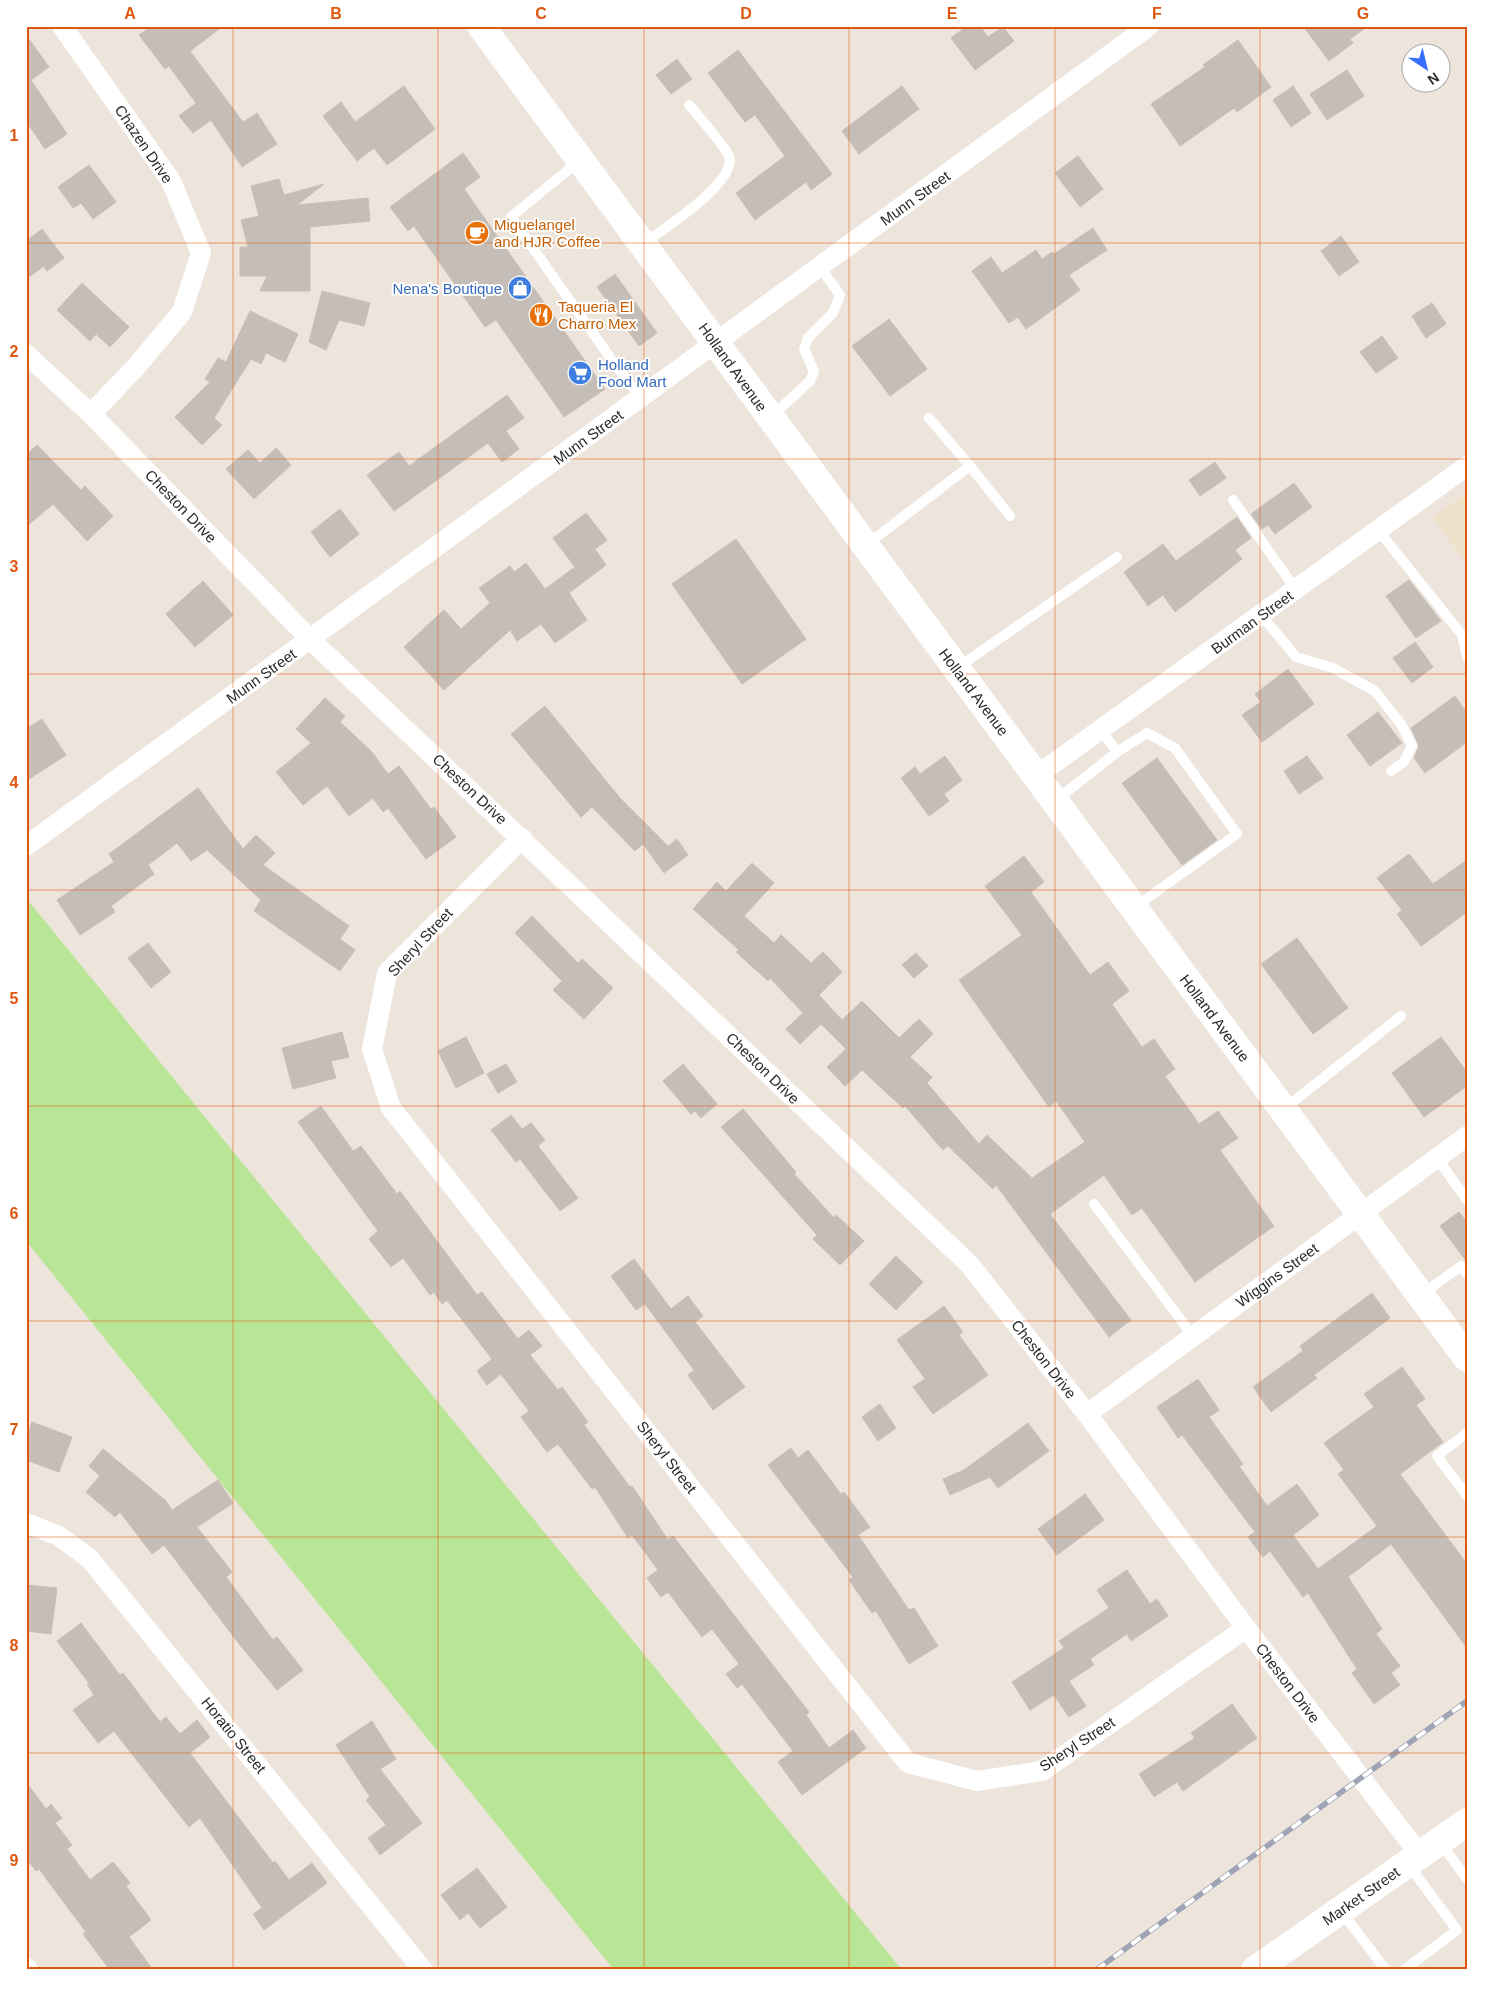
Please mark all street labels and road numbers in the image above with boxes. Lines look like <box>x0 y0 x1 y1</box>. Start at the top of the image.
street label: Chazen Drive <box>112 102 176 186</box>
street label: Munn Street <box>877 167 954 229</box>
street label: Holland Avenue <box>695 320 771 414</box>
street label: Munn Street <box>550 406 627 468</box>
street label: Cheston Drive <box>142 466 220 546</box>
street label: Burman Street <box>1208 586 1297 657</box>
street label: Munn Street <box>223 645 300 707</box>
street label: Holland Avenue <box>936 645 1012 739</box>
street label: Cheston Drive <box>429 750 511 828</box>
street label: Sheryl Street <box>384 904 456 980</box>
street label: Holland Avenue <box>1177 971 1253 1065</box>
street label: Cheston Drive <box>723 1029 803 1107</box>
street label: Wiggins Street <box>1233 1239 1322 1311</box>
street label: Cheston Drive <box>1008 1316 1080 1402</box>
street label: Sheryl Street <box>634 1418 701 1497</box>
street label: Cheston Drive <box>1253 1640 1323 1726</box>
street label: Horatio Street <box>198 1694 270 1777</box>
street label: Sheryl Street <box>1036 1713 1119 1775</box>
street label: Market Street <box>1319 1863 1403 1929</box>

